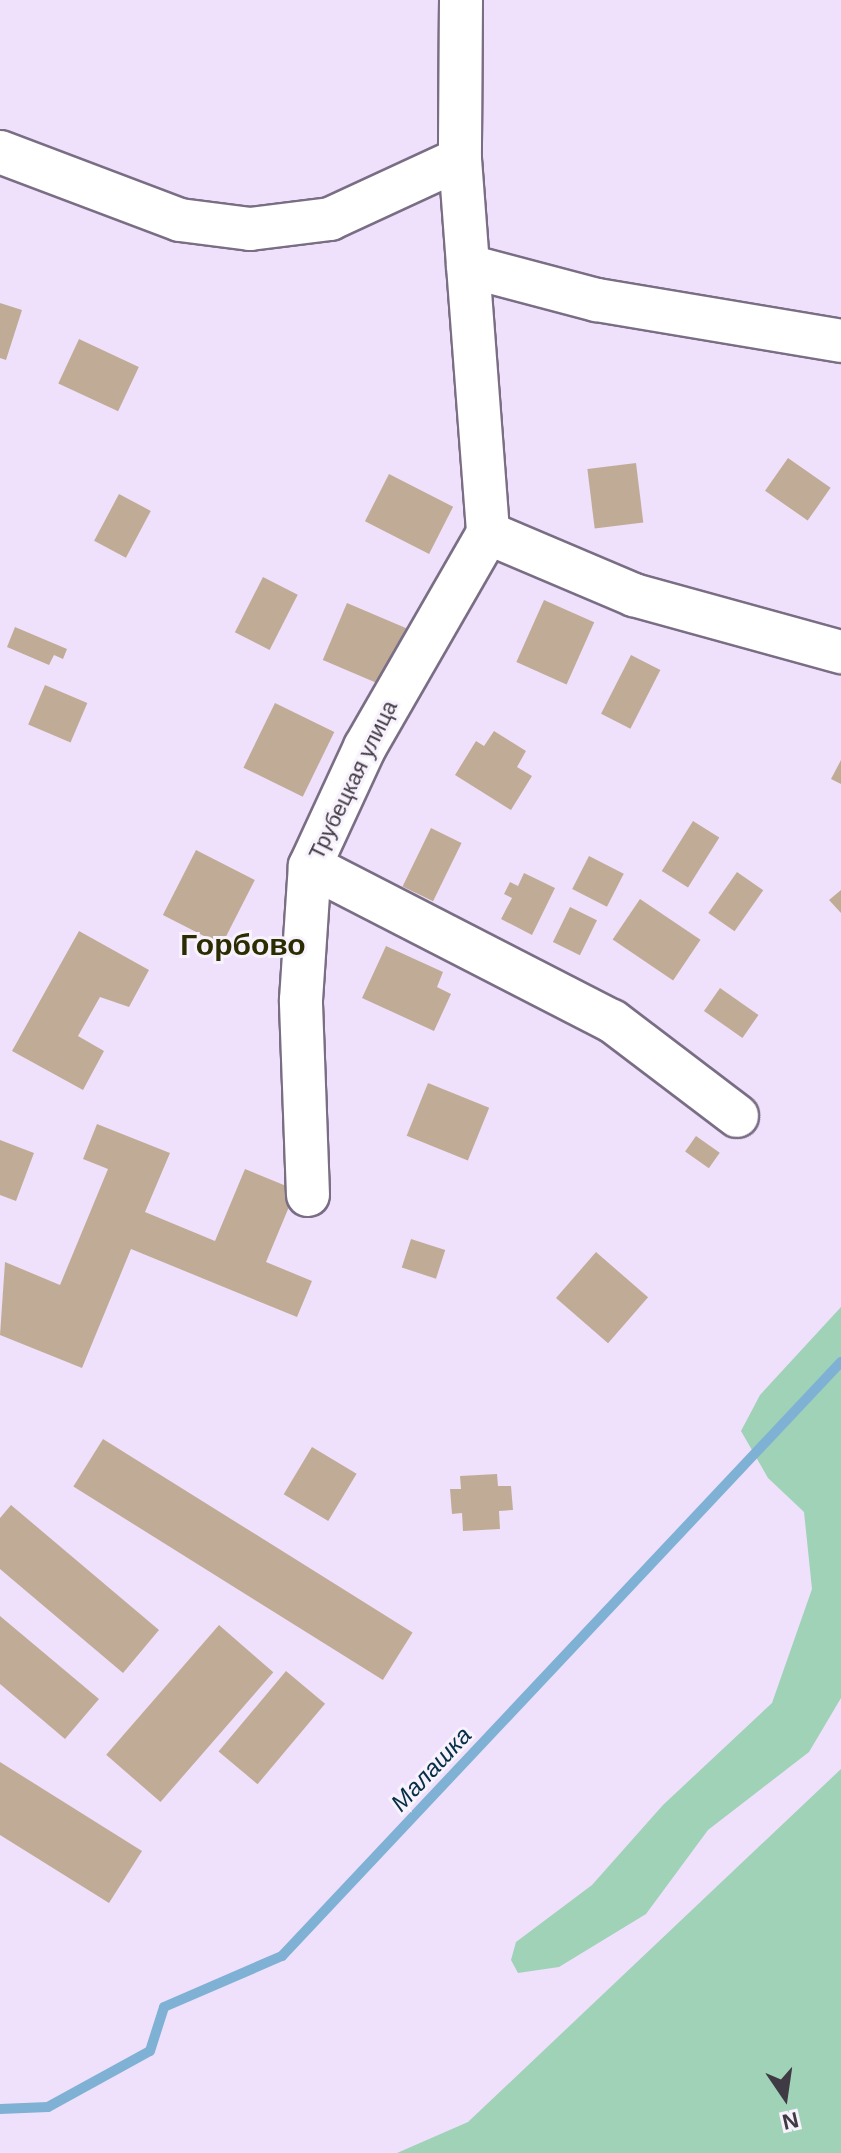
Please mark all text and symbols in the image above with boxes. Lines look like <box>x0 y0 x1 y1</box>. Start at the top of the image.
street label: Трубецкая улица <box>303 696 403 864</box>
district label: Горбово <box>180 927 306 963</box>
water label: Малашка <box>385 1721 477 1817</box>
north arrow <box>745 2057 825 2137</box>
text: N <box>780 2107 801 2135</box>

